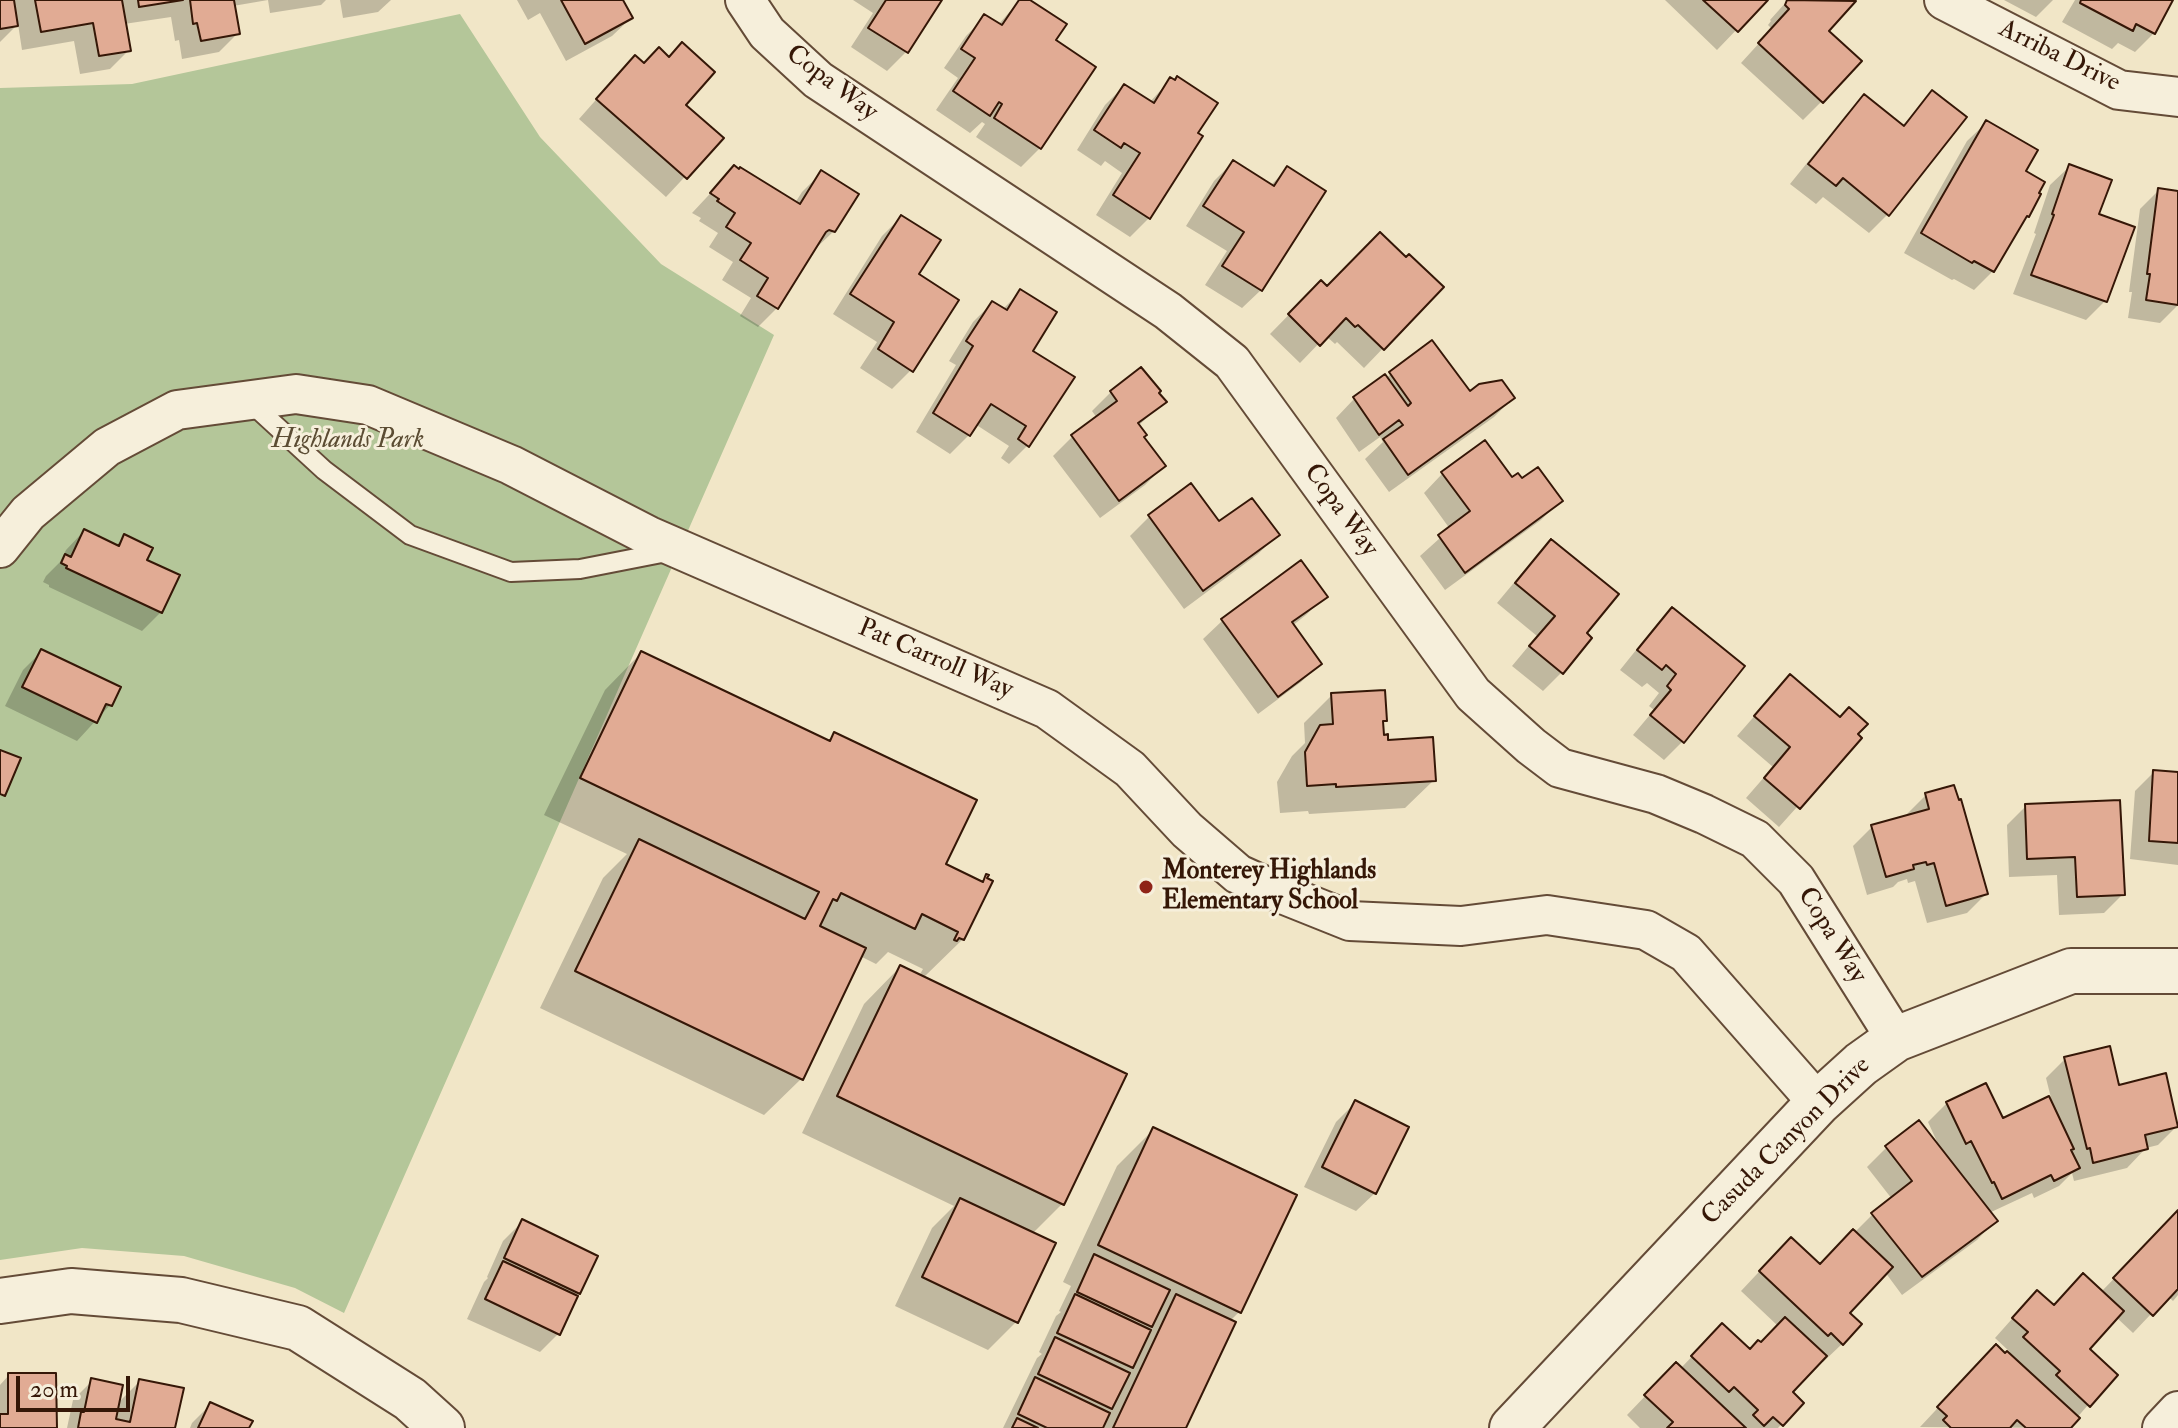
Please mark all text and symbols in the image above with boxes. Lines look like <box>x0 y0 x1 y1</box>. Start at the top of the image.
street label: Arriba Drive <box>1993 14 2125 100</box>
street label: Copa Way <box>779 39 883 129</box>
park label: Highlands Park <box>272 425 424 457</box>
street label: Copa Way <box>1296 459 1384 563</box>
street label: Pat Carroll Way <box>853 613 1017 707</box>
place label: Monterey Highlands Elementary School <box>1162 856 1376 918</box>
marker: Monterey Highlands Elementary School <box>1137 878 1155 896</box>
street label: Copa Way <box>1789 882 1873 990</box>
street label: Casuda Canyon Drive <box>1696 1051 1878 1233</box>
scale bar <box>20 1360 134 1410</box>
text: 20 m <box>30 1374 78 1405</box>

